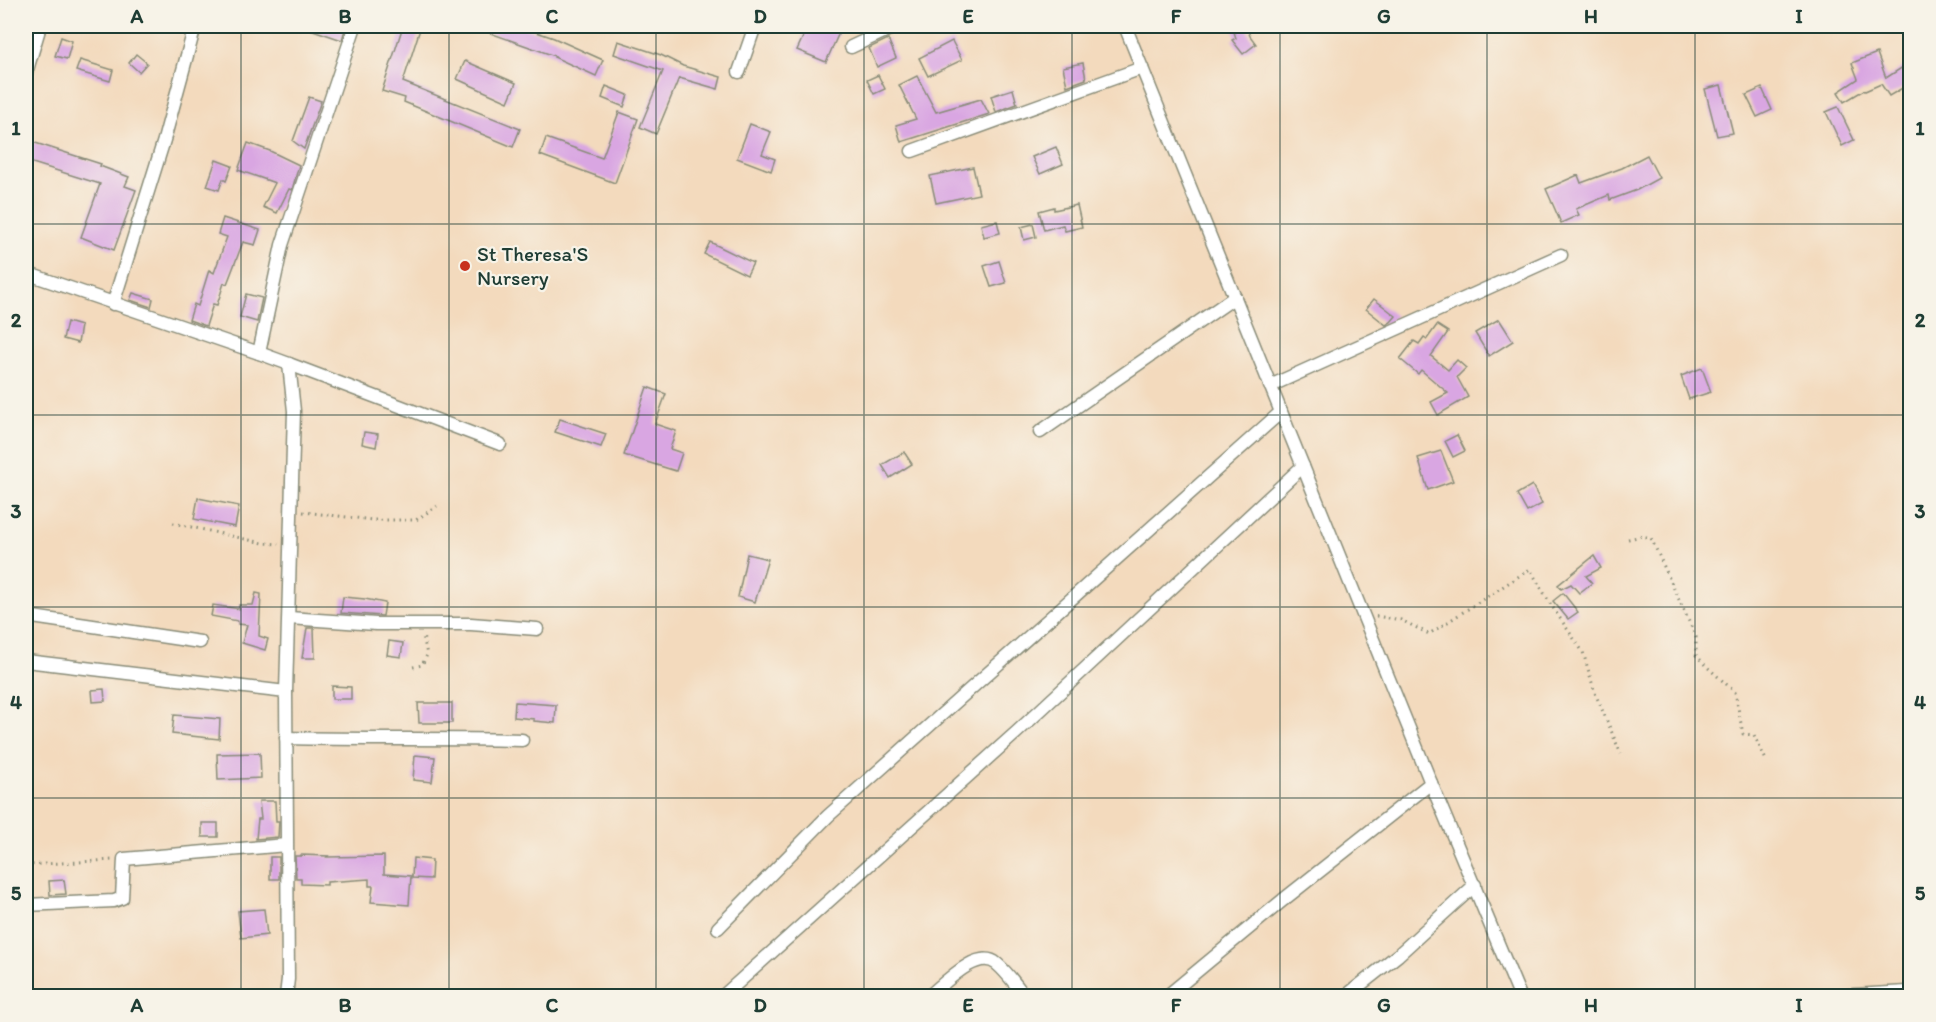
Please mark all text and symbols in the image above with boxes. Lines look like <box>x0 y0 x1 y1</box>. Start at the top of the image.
text: A <box>130 4 144 28</box>
text: B <box>339 4 352 28</box>
text: C <box>546 4 559 28</box>
text: D <box>753 4 767 28</box>
text: E <box>962 4 974 28</box>
text: F <box>1171 4 1182 28</box>
text: G <box>1377 4 1391 28</box>
text: H <box>1584 4 1598 28</box>
text: I <box>1795 4 1803 28</box>
text: 1 <box>11 116 21 140</box>
text: 1 <box>1915 116 1925 140</box>
place label: St Theresa'S Nursery <box>477 241 588 290</box>
marker: St Theresa'S Nursery <box>458 259 472 273</box>
text: 2 <box>11 308 22 332</box>
text: 2 <box>1915 308 1926 332</box>
text: 3 <box>11 499 22 523</box>
text: 3 <box>1915 499 1926 523</box>
text: 4 <box>10 690 22 714</box>
text: 4 <box>1914 690 1926 714</box>
text: 5 <box>11 881 22 905</box>
text: 5 <box>1915 881 1926 905</box>
text: A <box>130 993 144 1017</box>
text: B <box>339 993 352 1017</box>
text: C <box>546 993 559 1017</box>
text: D <box>753 993 767 1017</box>
text: E <box>962 993 974 1017</box>
text: F <box>1171 993 1182 1017</box>
text: G <box>1377 993 1391 1017</box>
text: H <box>1584 993 1598 1017</box>
text: I <box>1795 993 1803 1017</box>

